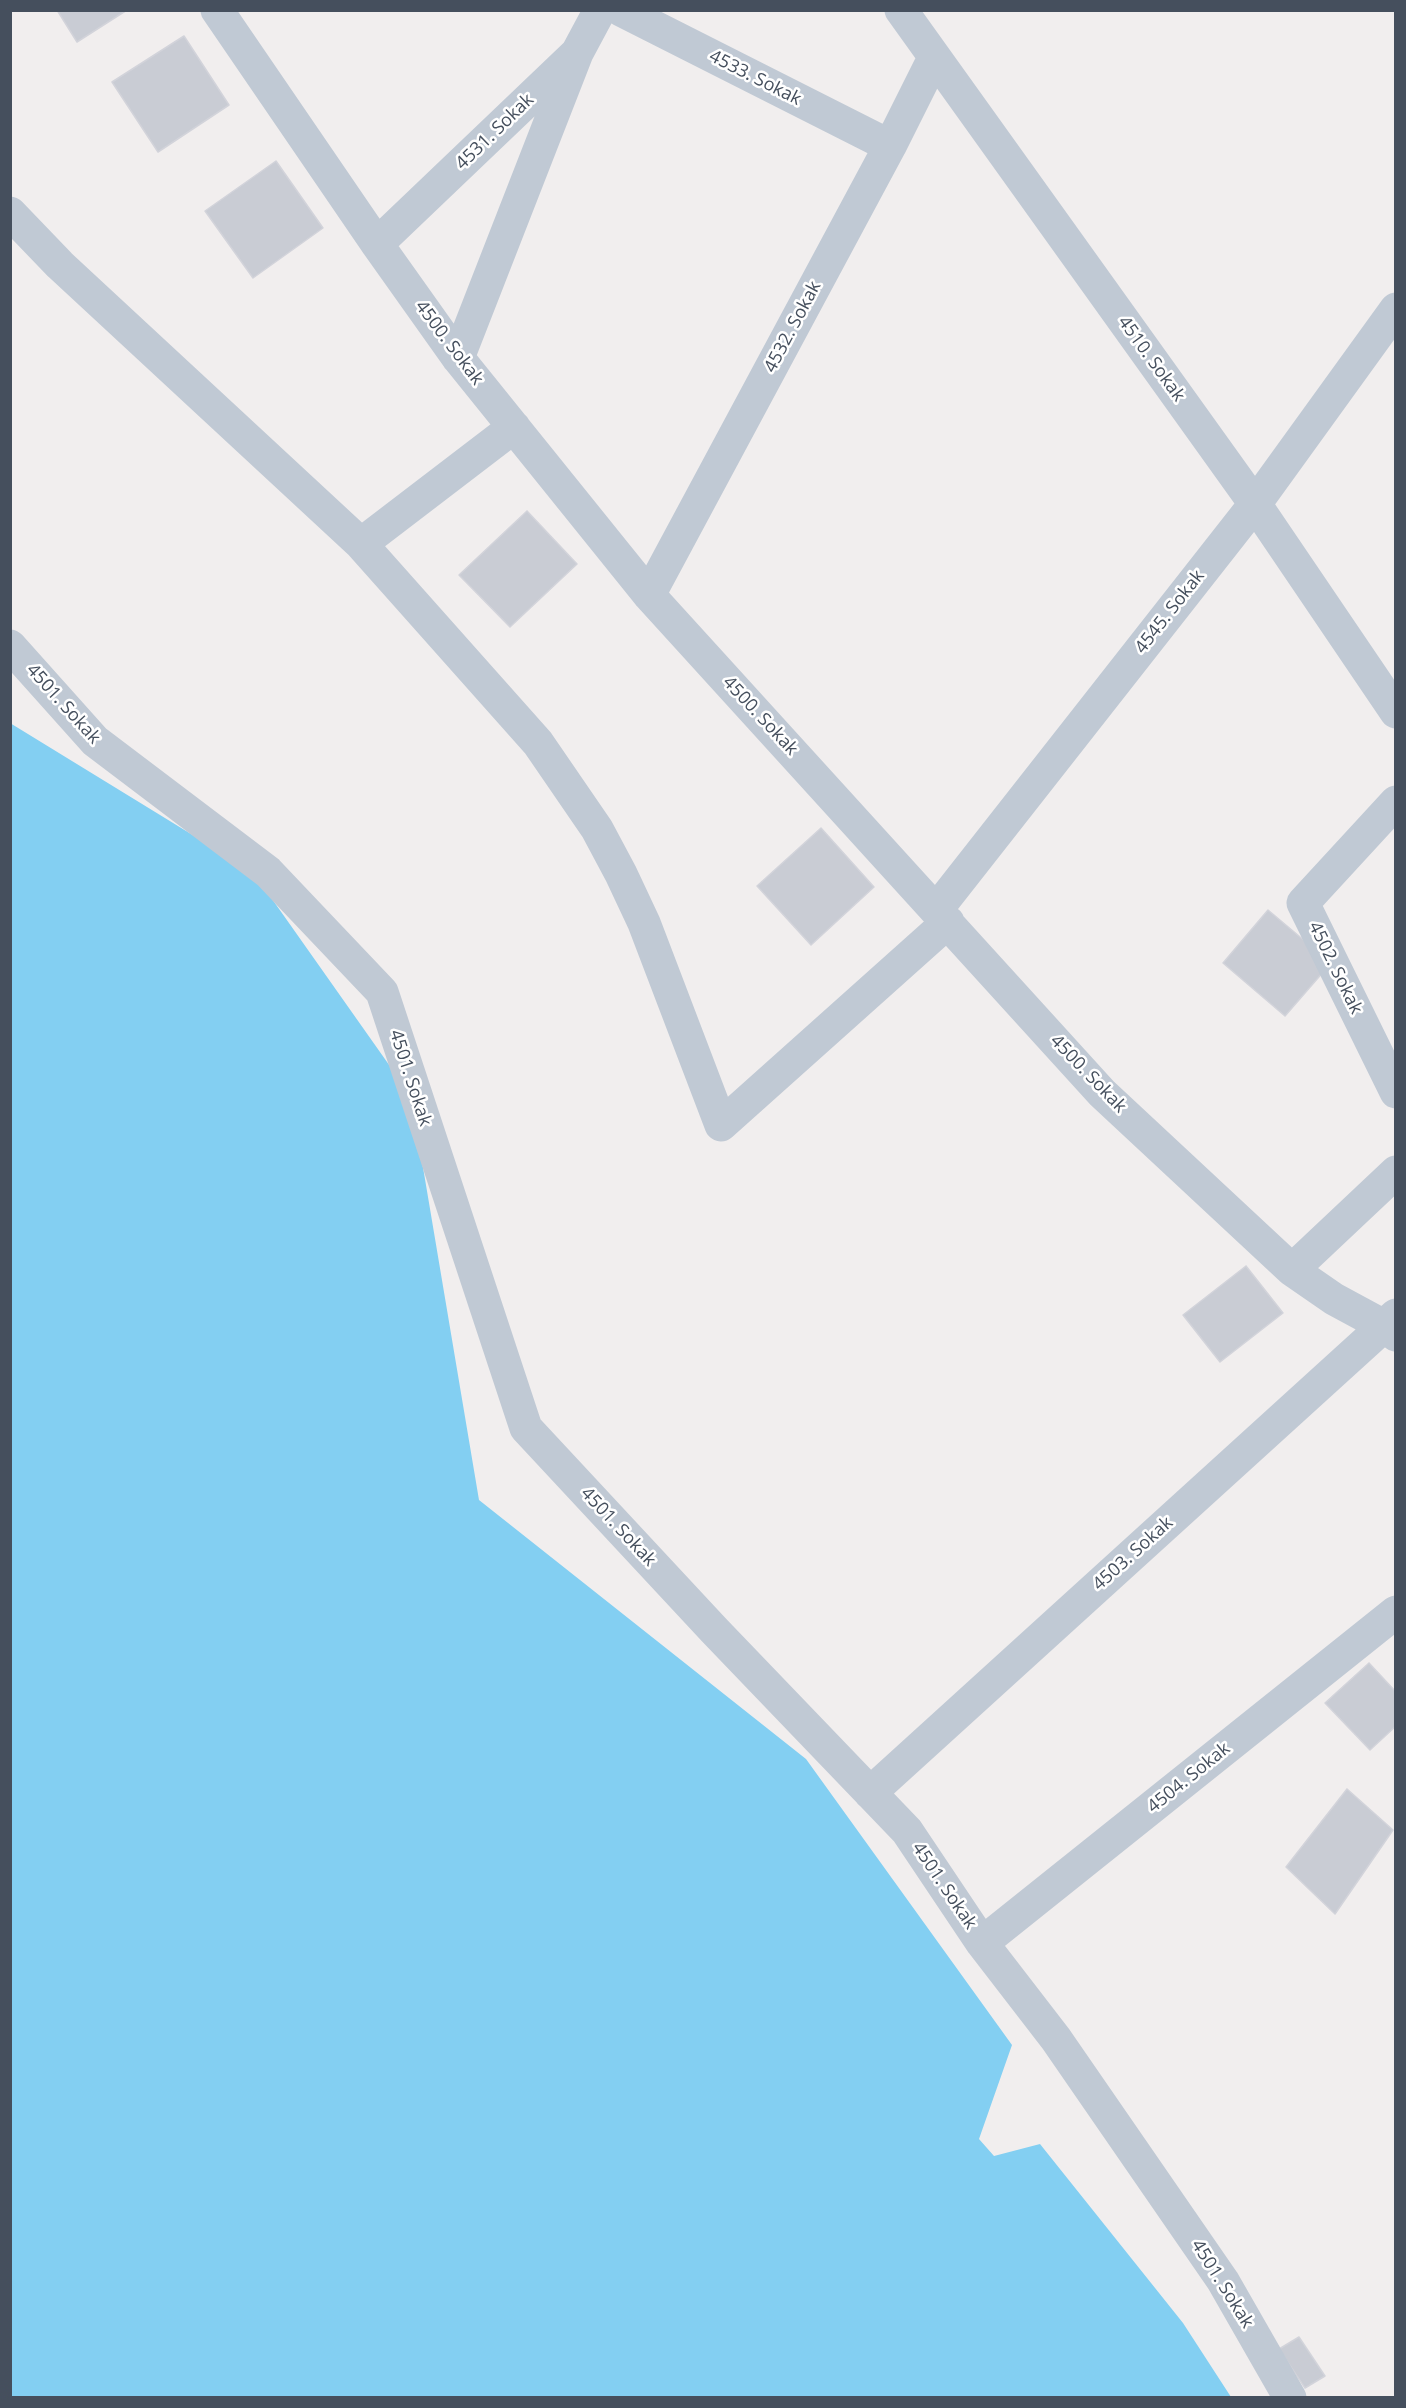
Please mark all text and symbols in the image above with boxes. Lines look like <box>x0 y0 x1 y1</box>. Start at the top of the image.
street label: 4533. Sokak <box>705 46 805 110</box>
street label: 4531. Sokak <box>451 89 539 175</box>
street label: 4532. Sokak <box>760 278 826 376</box>
street label: 4500. Sokak <box>410 296 488 390</box>
street label: 4510. Sokak <box>1113 312 1189 406</box>
street label: 4545. Sokak <box>1131 566 1209 658</box>
street label: 4501. Sokak <box>21 660 105 748</box>
street label: 4500. Sokak <box>718 672 802 760</box>
street label: 4502. Sokak <box>1303 918 1367 1018</box>
street label: 4501. Sokak <box>384 1027 436 1129</box>
street label: 4500. Sokak <box>1045 1030 1131 1118</box>
street label: 4501. Sokak <box>576 1483 660 1571</box>
street label: 4503. Sokak <box>1089 1512 1177 1596</box>
street label: 4504. Sokak <box>1143 1738 1235 1818</box>
street label: 4501. Sokak <box>907 1838 981 1934</box>
street label: 4501. Sokak <box>1186 2236 1258 2332</box>

